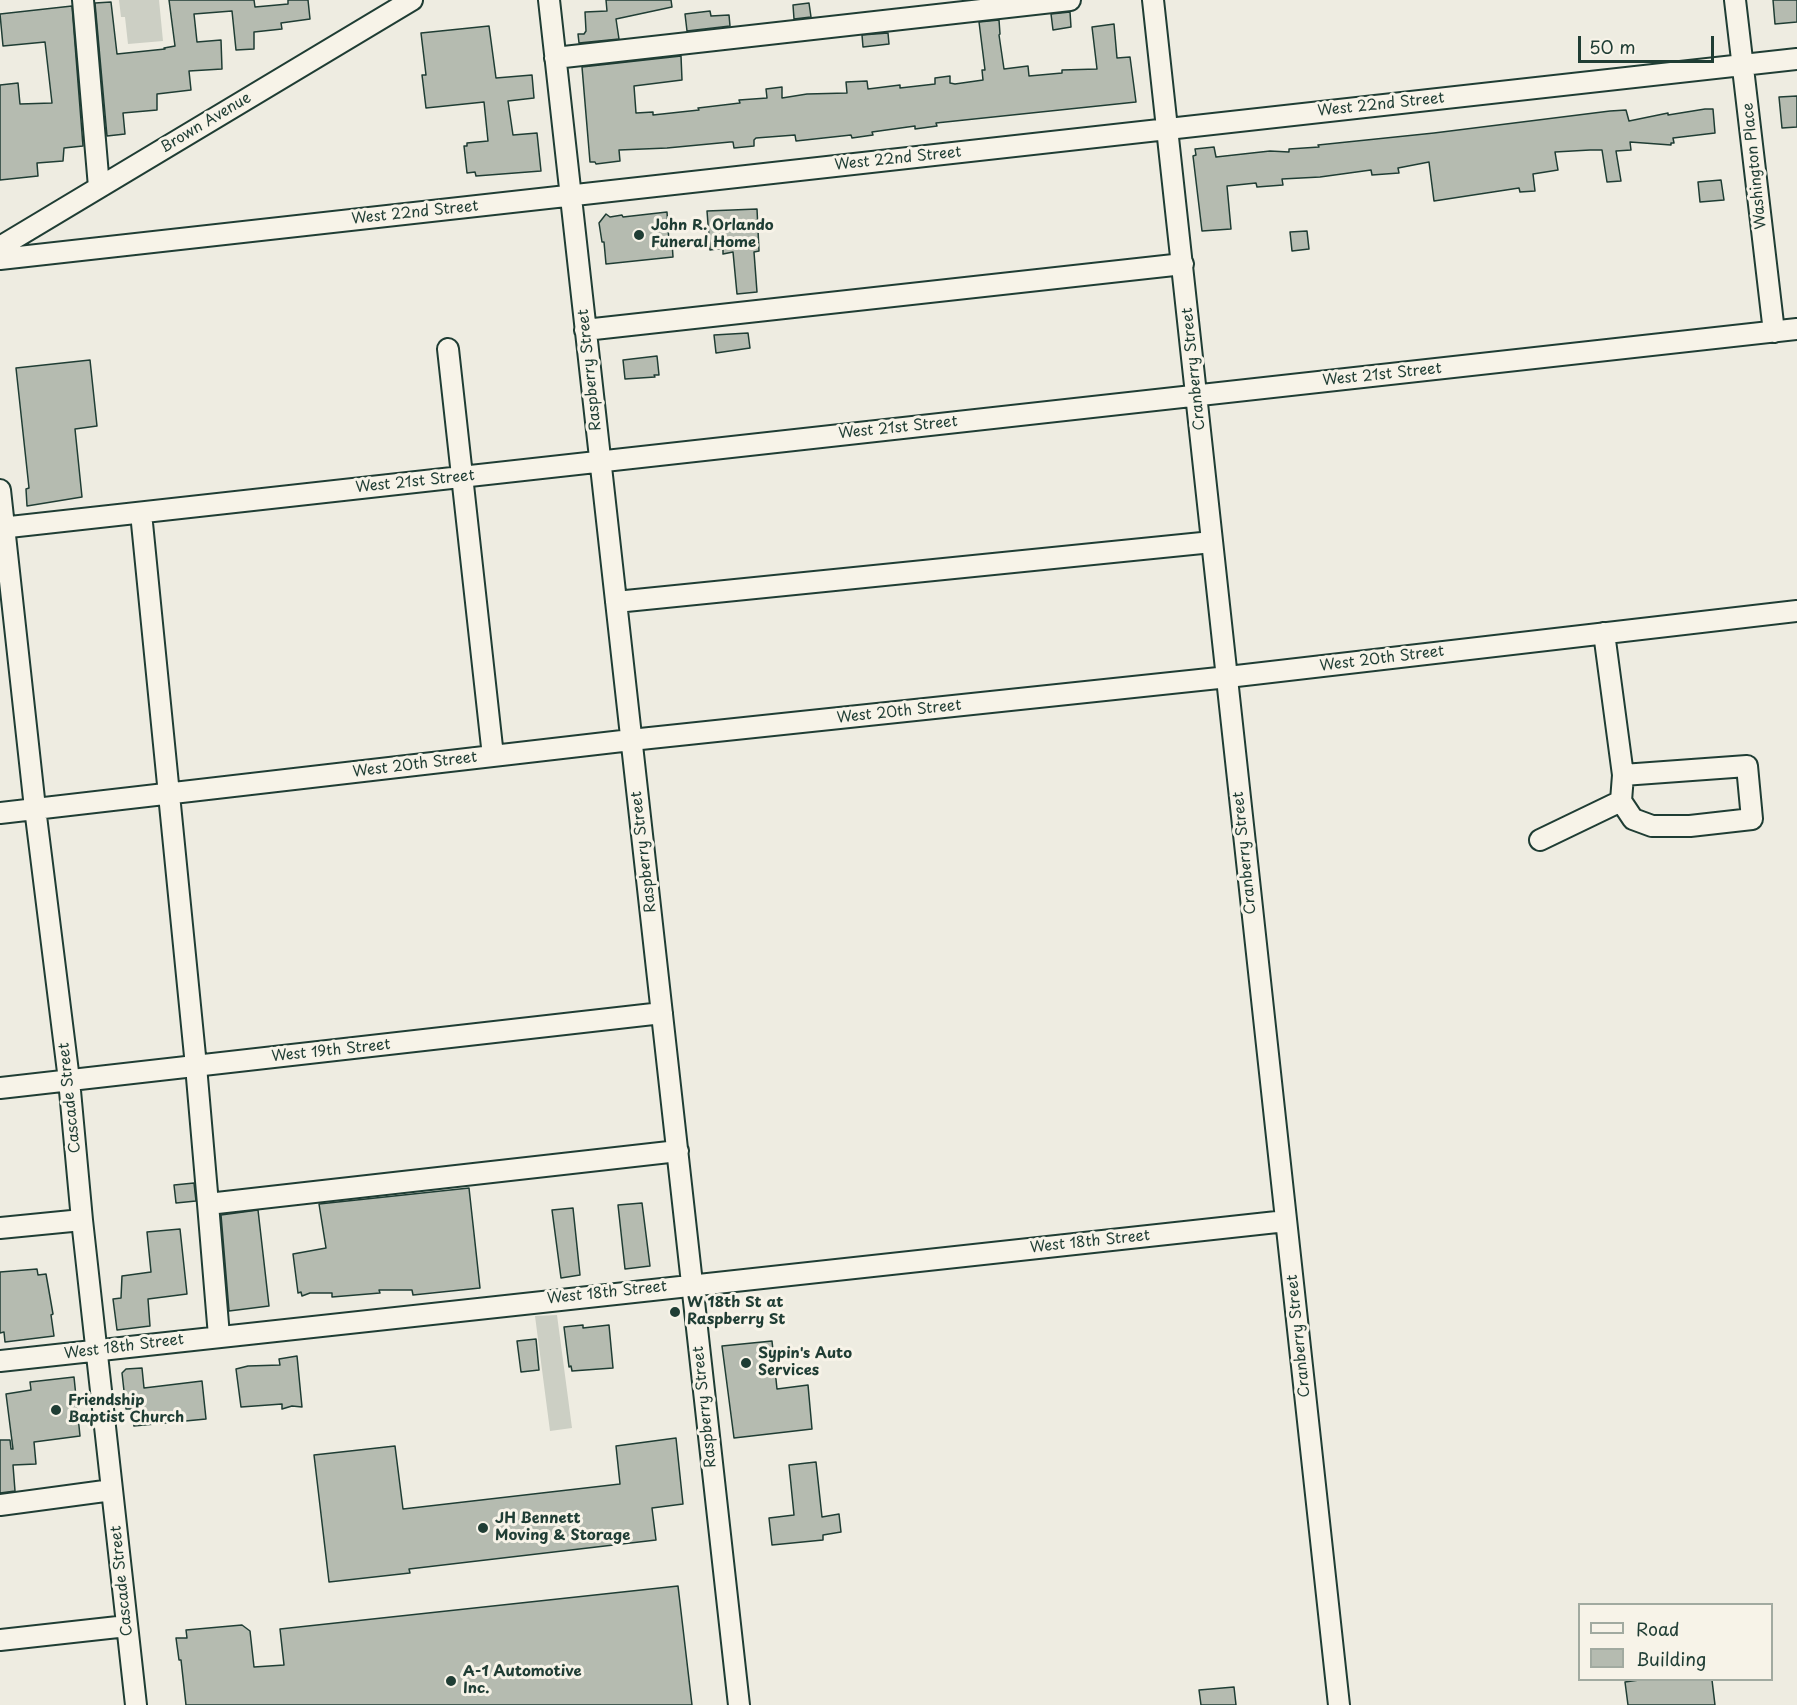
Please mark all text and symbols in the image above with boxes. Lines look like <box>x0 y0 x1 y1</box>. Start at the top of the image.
scale bar <box>1581 24 1718 62</box>
text: 50 m <box>1589 33 1636 60</box>
street label: Brown Avenue <box>158 89 254 157</box>
street label: West 22nd Street <box>1317 89 1445 121</box>
street label: Washington Place <box>1739 102 1771 230</box>
street label: West 22nd Street <box>834 143 962 175</box>
street label: West 22nd Street <box>351 197 479 229</box>
place label: John R. Orlando Funeral Home <box>651 217 774 252</box>
marker: John R. Orlando Funeral Home <box>632 228 646 242</box>
street label: Cranberry Street <box>1179 307 1209 431</box>
street label: Raspberry Street <box>575 308 605 432</box>
street label: West 21st Street <box>1322 360 1442 390</box>
street label: West 21st Street <box>838 413 958 443</box>
street label: West 21st Street <box>355 467 475 497</box>
street label: West 20th Street <box>1319 642 1445 676</box>
street label: West 20th Street <box>836 697 962 727</box>
street label: West 20th Street <box>352 748 478 782</box>
street label: Raspberry Street <box>628 790 660 914</box>
street label: Cranberry Street <box>1230 791 1260 915</box>
street label: West 19th Street <box>271 1036 391 1066</box>
street label: Cascade Street <box>55 1042 85 1154</box>
street label: West 18th Street <box>1029 1227 1151 1257</box>
street label: Cranberry Street <box>1284 1274 1314 1398</box>
street label: West 18th Street <box>546 1278 668 1308</box>
place label: W 18th St at Raspberry St <box>687 1294 785 1329</box>
marker: W 18th St at Raspberry St <box>668 1305 682 1319</box>
street label: West 18th Street <box>63 1331 185 1363</box>
street label: Raspberry Street <box>690 1345 720 1469</box>
place label: Sypin's Auto Services <box>758 1345 852 1380</box>
marker: Sypin's Auto Services <box>739 1356 753 1370</box>
place label: Friendship Baptist Church <box>68 1392 184 1427</box>
marker: Friendship Baptist Church <box>49 1403 63 1417</box>
place label: JH Bennett Moving & Storage <box>495 1510 630 1545</box>
marker: JH Bennett Moving & Storage <box>476 1521 490 1535</box>
street label: Cascade Street <box>107 1525 137 1637</box>
legend <box>1578 1603 1773 1681</box>
text: Road <box>1636 1615 1680 1642</box>
text: Building <box>1636 1645 1706 1672</box>
place label: A-1 Automotive Inc. <box>463 1663 582 1698</box>
marker: A-1 Automotive Inc. <box>444 1674 458 1688</box>

